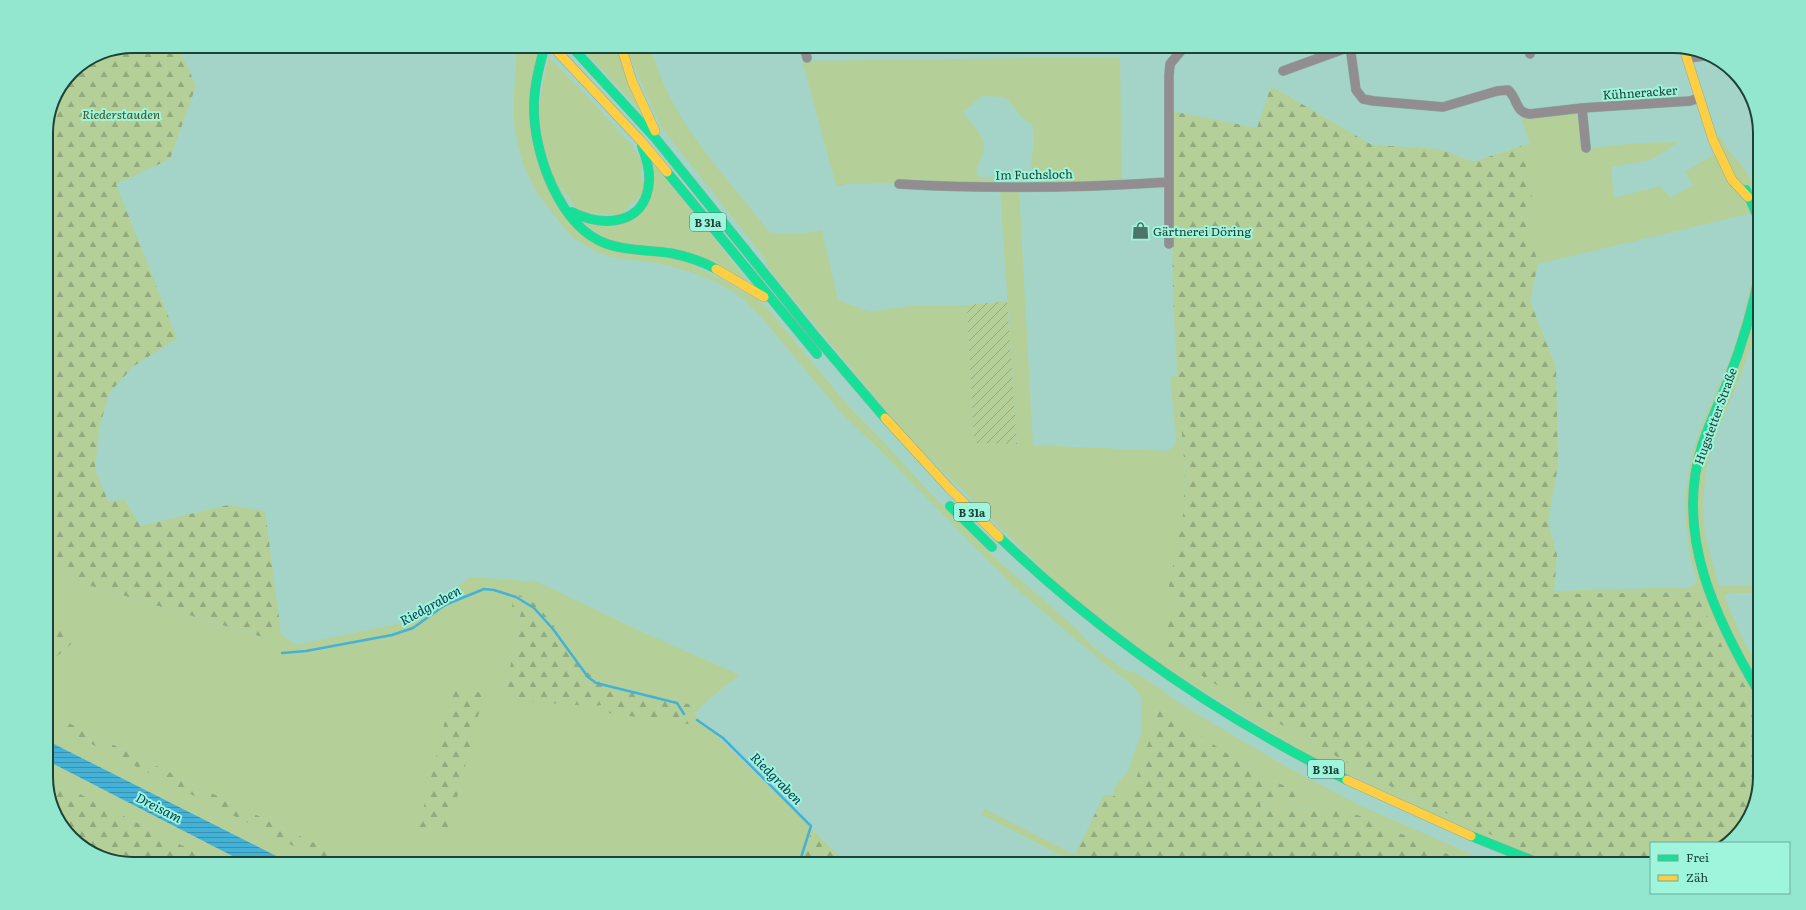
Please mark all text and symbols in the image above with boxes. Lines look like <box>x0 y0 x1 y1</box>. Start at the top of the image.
street label: Kühneracker <box>1602 80 1678 104</box>
park label: Riederstauden <box>82 105 160 123</box>
street label: Im Fuchsloch <box>995 164 1073 184</box>
road number: B 31a <box>690 213 726 231</box>
shop icon: Gärtnerei Döring <box>1130 221 1150 241</box>
place label: Gärtnerei Döring <box>1153 222 1252 240</box>
street label: Hugstetter Straße <box>1689 365 1741 467</box>
road number: B 31a <box>954 503 990 521</box>
water label: Riedgraben <box>396 580 464 630</box>
water label: Riedgraben <box>747 748 808 809</box>
road number: B 31a <box>1308 760 1344 778</box>
water label: Dreisam <box>133 787 186 827</box>
legend <box>1650 842 1790 894</box>
text: Frei <box>1686 848 1709 866</box>
text: Zäh <box>1686 868 1708 886</box>

